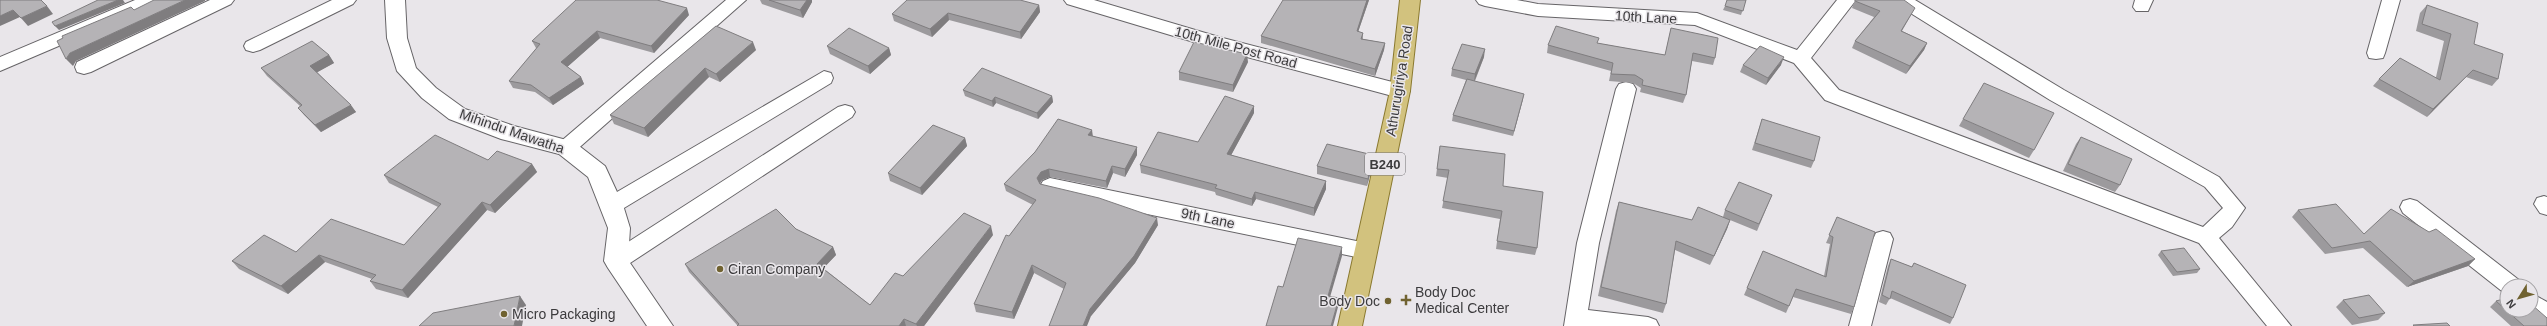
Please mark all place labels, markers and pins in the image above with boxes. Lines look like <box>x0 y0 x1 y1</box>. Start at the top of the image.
place label: Ciran Company <box>728 261 825 277</box>
marker: Ciran Company <box>715 264 725 274</box>
place label: Body Doc Medical Center <box>1415 284 1509 316</box>
place label: Body Doc <box>1319 293 1380 309</box>
marker: Body Doc Medical Center <box>1400 294 1412 306</box>
marker: Body Doc <box>1383 296 1393 306</box>
place label: Micro Packaging <box>512 306 616 322</box>
marker: Micro Packaging <box>499 309 509 319</box>

